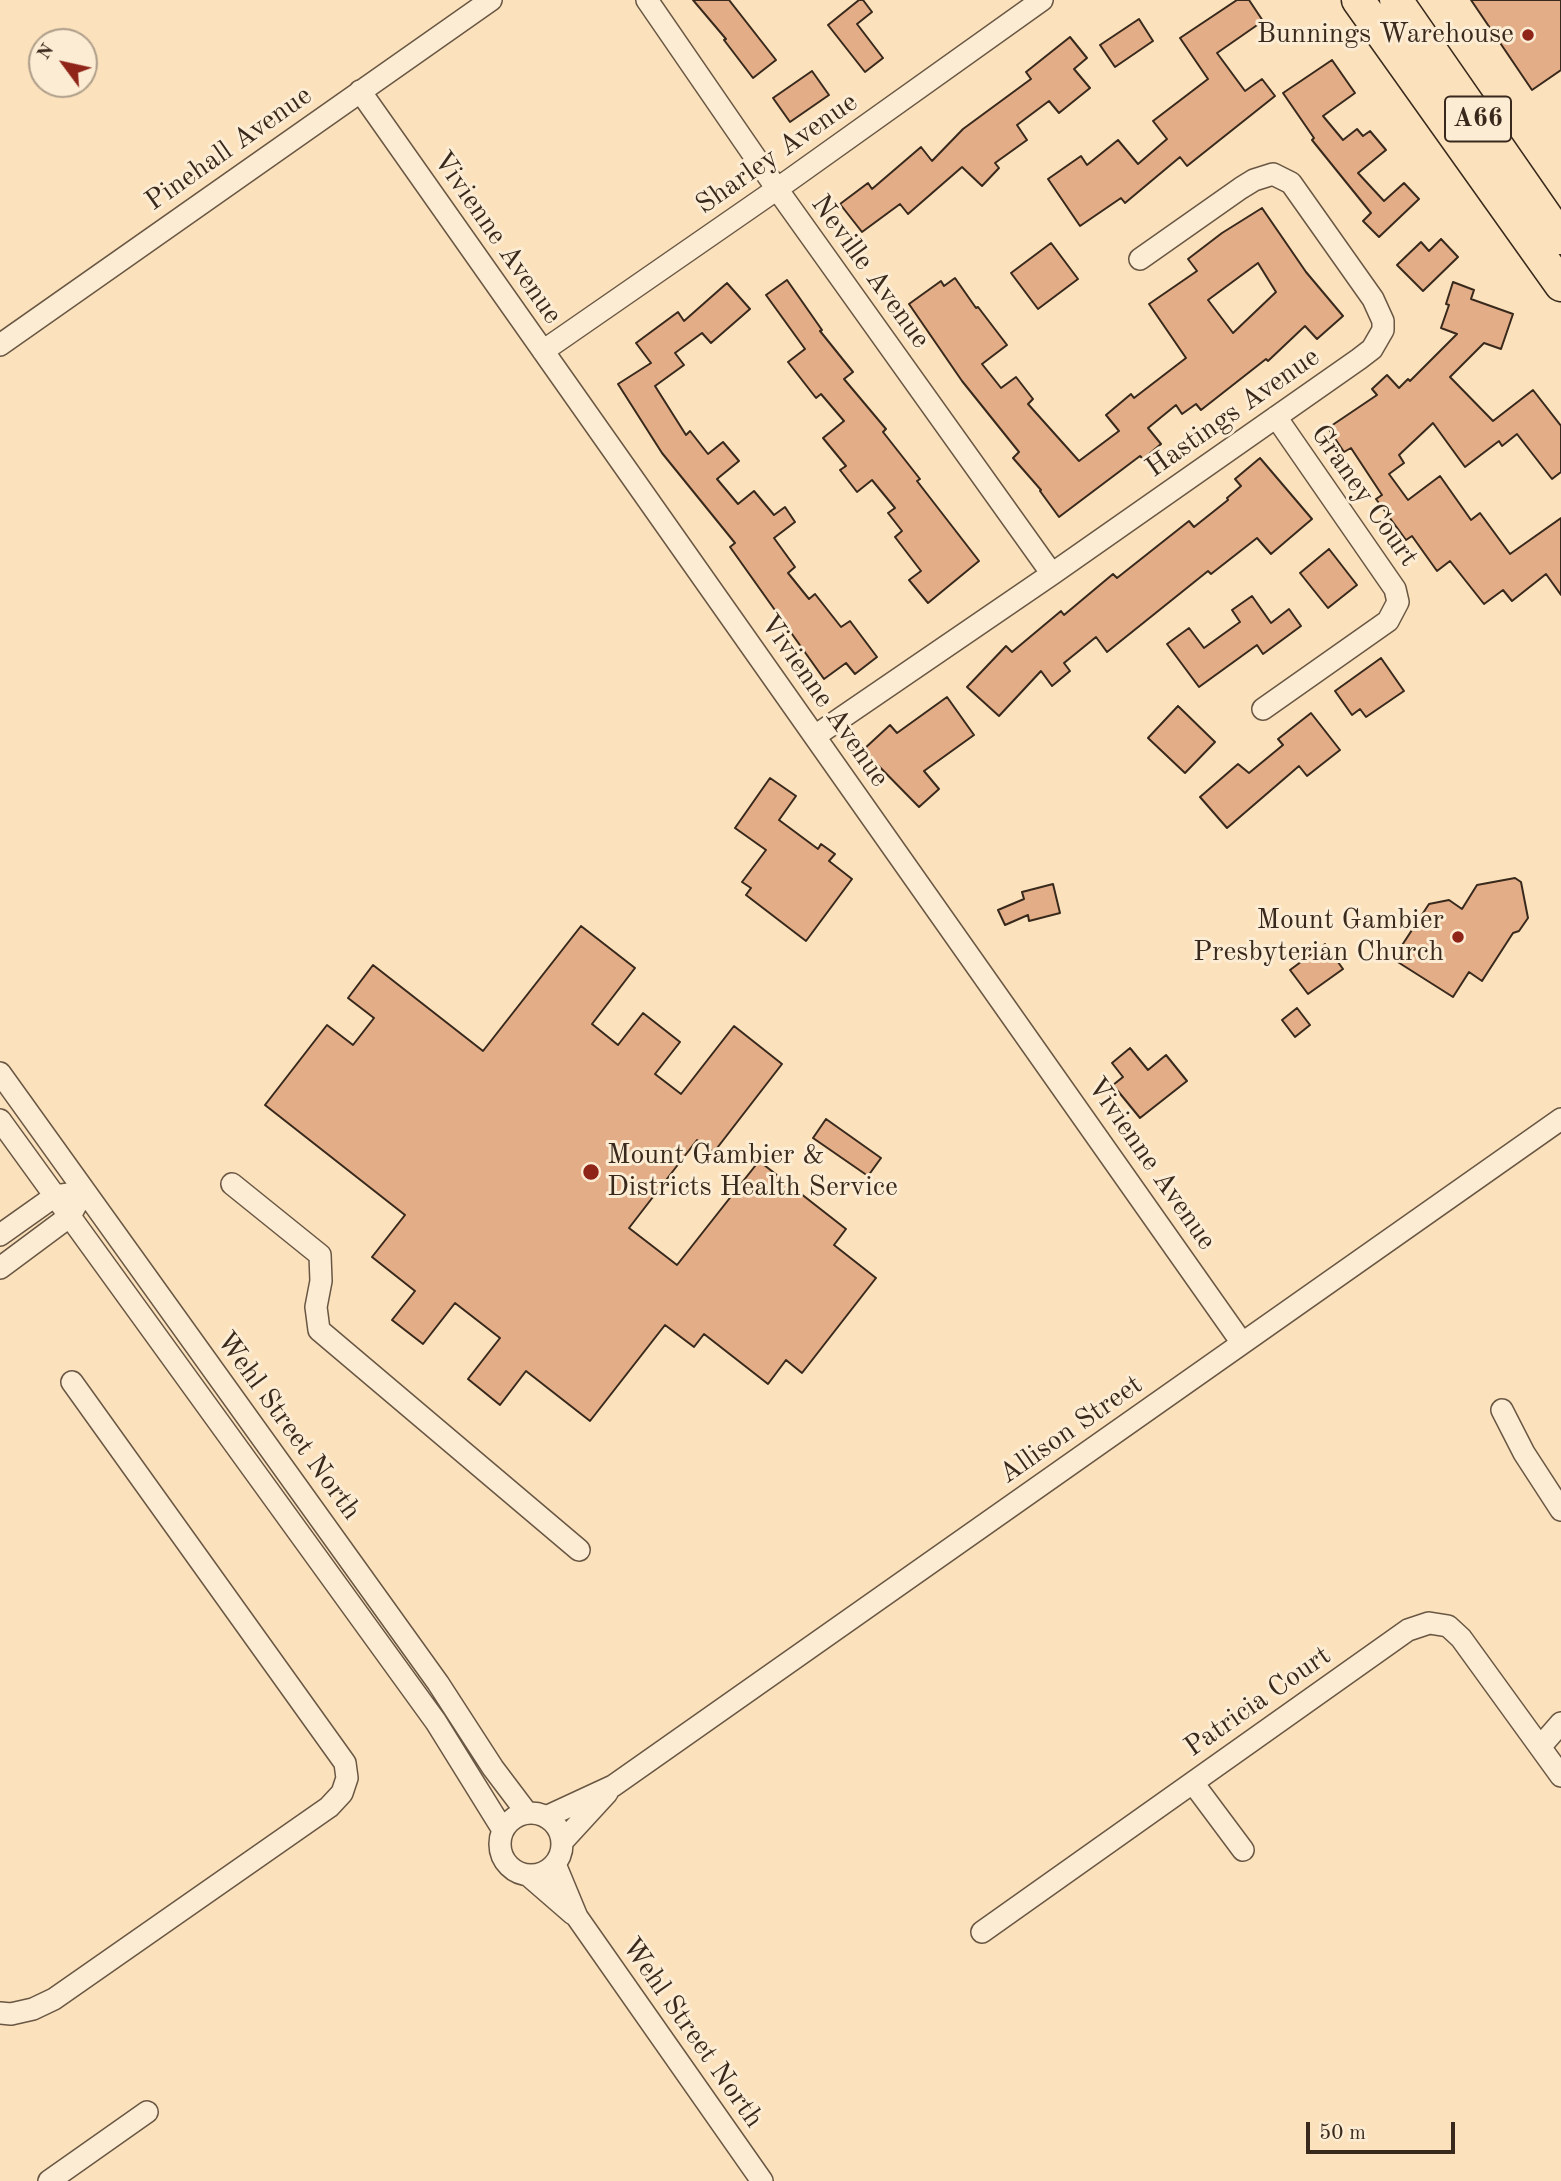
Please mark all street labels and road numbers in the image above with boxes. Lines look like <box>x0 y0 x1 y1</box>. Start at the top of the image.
street label: Pinehall Avenue <box>139 79 319 219</box>
street label: Sharley Avenue <box>690 86 864 222</box>
road number: A66 <box>1445 96 1511 142</box>
street label: Vivienne Avenue <box>425 145 569 331</box>
street label: Neville Avenue <box>803 189 937 355</box>
street label: Hastings Avenue <box>1140 341 1326 485</box>
street label: Graney Court <box>1303 419 1425 573</box>
street label: Vivienne Avenue <box>752 608 896 794</box>
street label: Vivienne Avenue <box>1079 1071 1223 1257</box>
street label: Wehl Street North <box>208 1325 368 1527</box>
street label: Allison Street <box>993 1368 1149 1492</box>
street label: Patricia Court <box>1178 1639 1338 1765</box>
street label: Wehl Street North <box>614 1931 770 2135</box>

